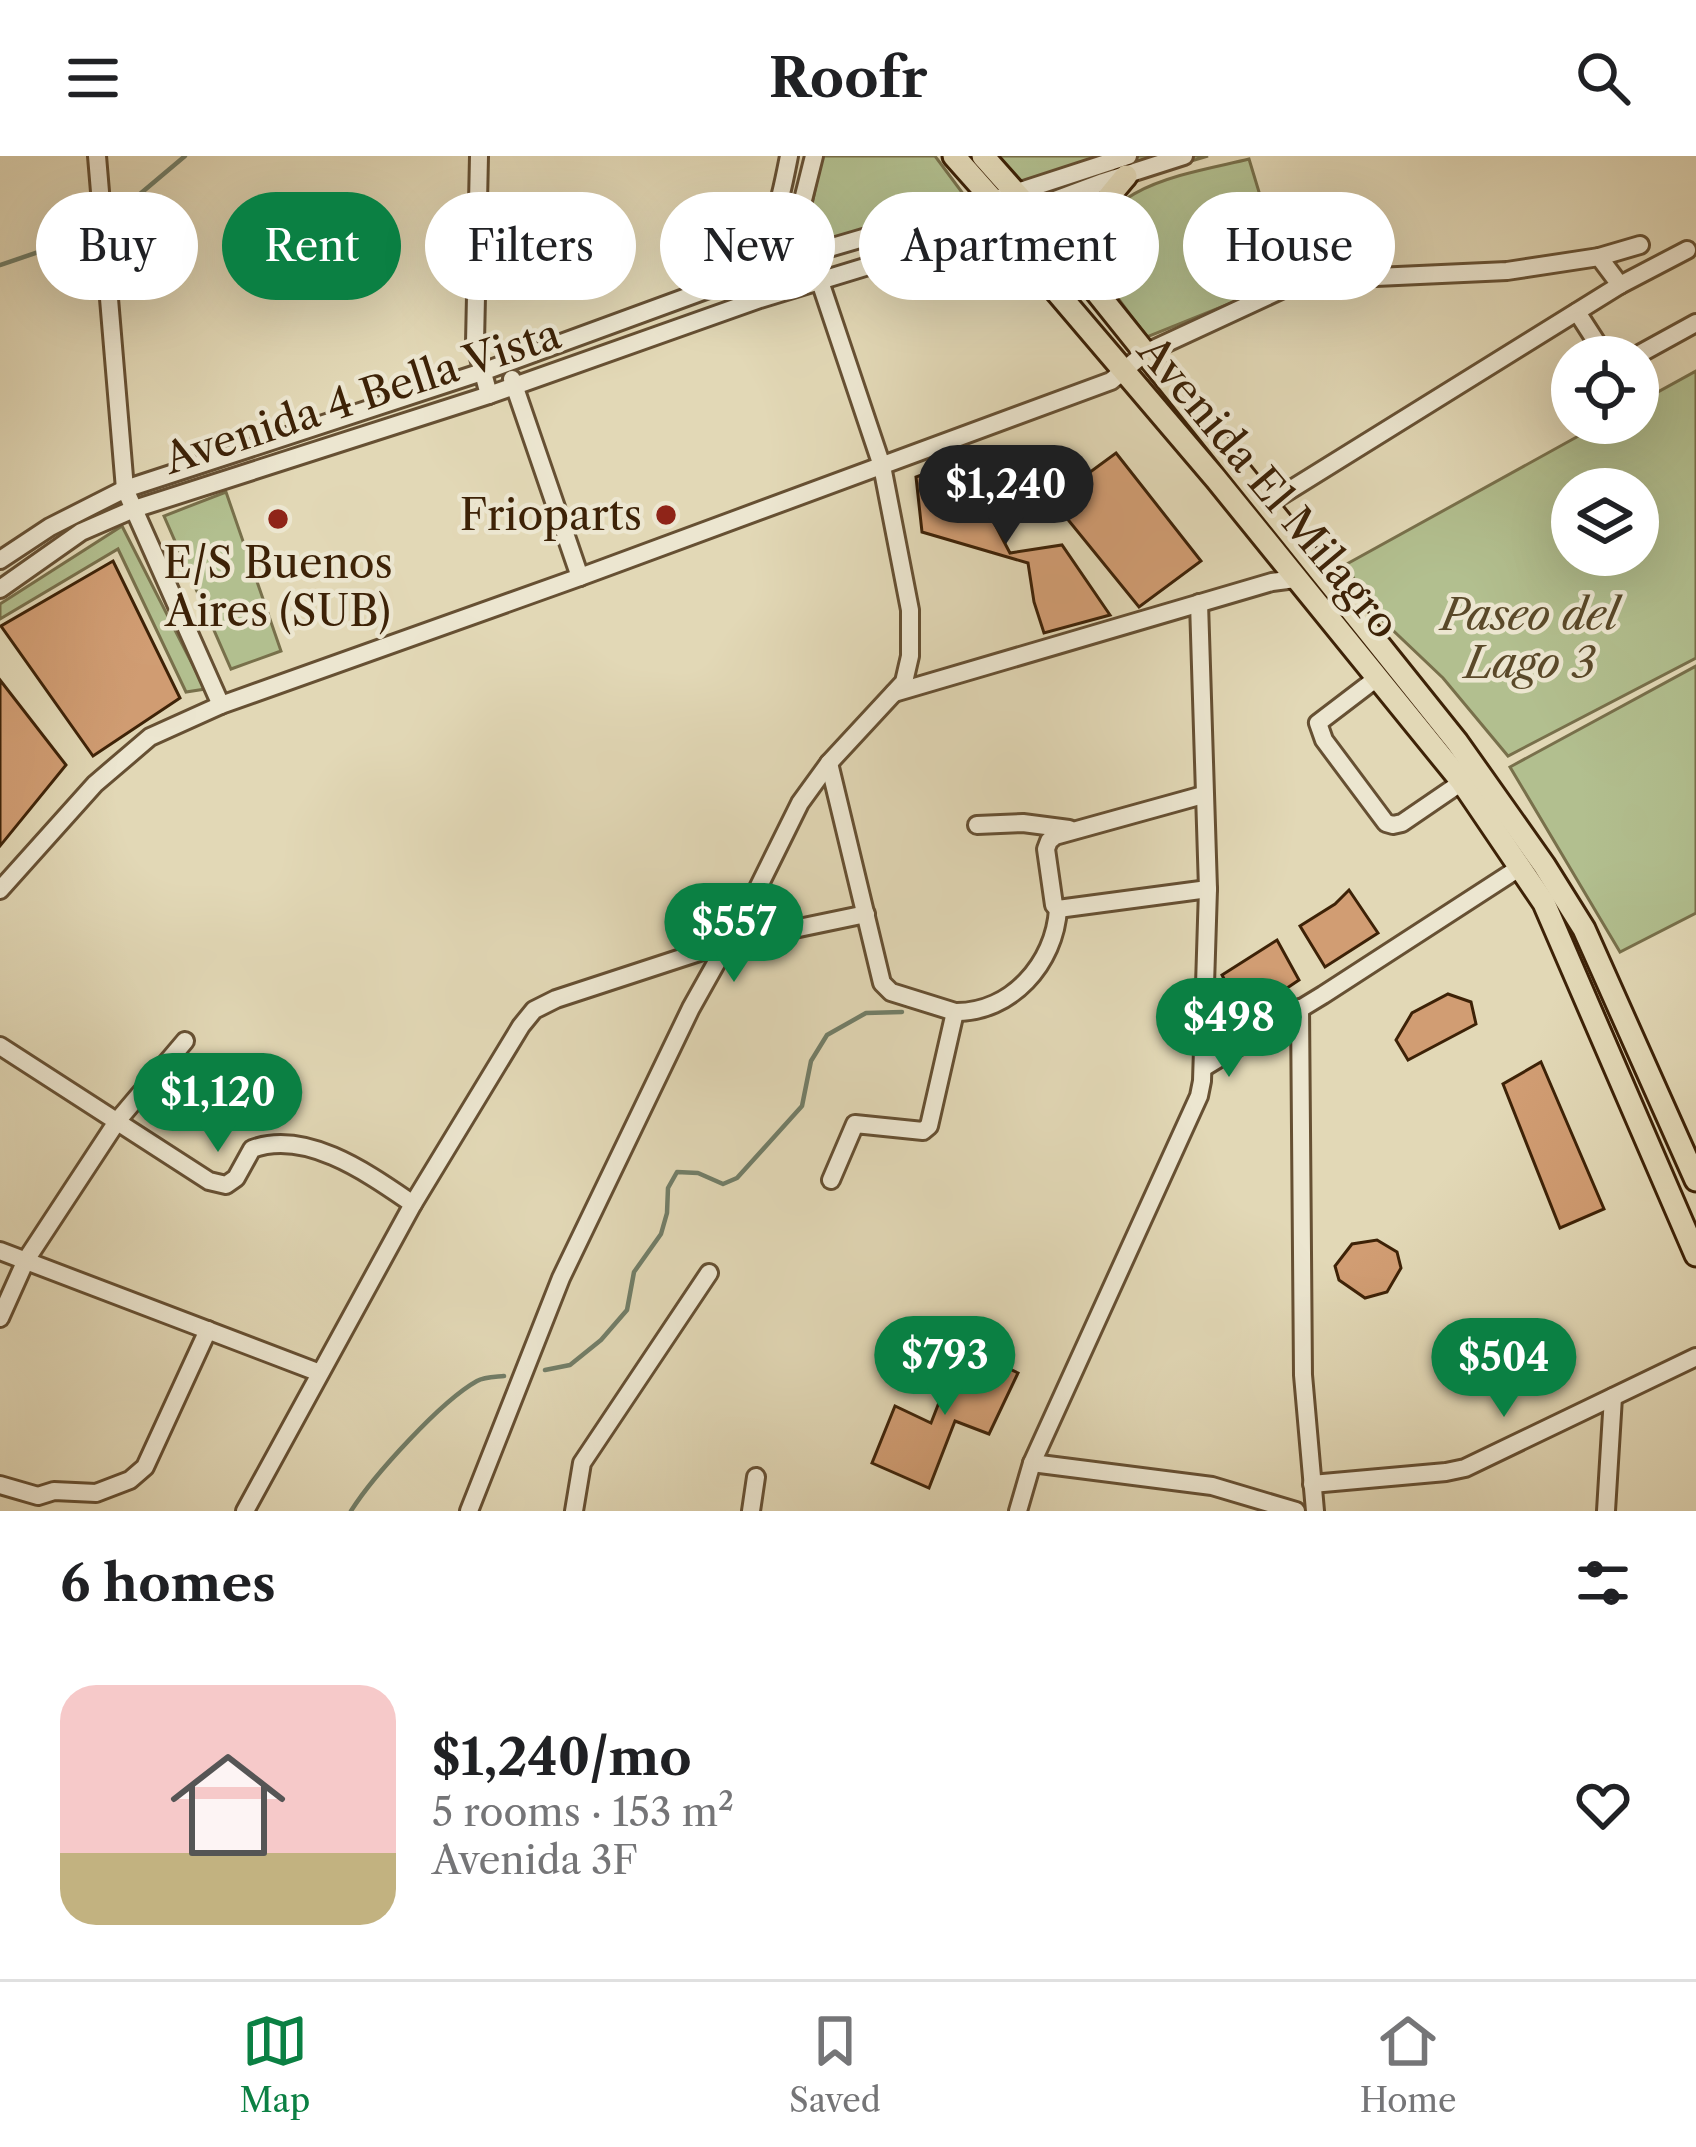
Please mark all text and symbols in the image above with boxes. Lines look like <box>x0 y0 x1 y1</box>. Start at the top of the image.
icon: menu <box>60 45 126 111</box>
text: Roofr <box>769 45 927 111</box>
icon: search <box>1570 45 1636 111</box>
chip: Buy <box>36 192 198 300</box>
chip: Rent <box>222 192 401 300</box>
chip: Filters <box>425 192 636 300</box>
chip: New <box>660 192 835 300</box>
chip: Apartment <box>859 192 1159 300</box>
chip: House <box>1183 192 1395 300</box>
street label: Avenida 4 Bella Vista <box>156 307 568 485</box>
street label: Avenida El Milagro <box>1127 325 1411 649</box>
map controls <box>1551 336 1659 576</box>
button: locate <box>1551 336 1659 444</box>
pin: $1,240 <box>908 445 1104 547</box>
text: $1,240 <box>945 460 1067 508</box>
button: layers <box>1551 468 1659 576</box>
place label: Frioparts <box>460 489 642 541</box>
marker: Frioparts <box>653 502 679 528</box>
marker: E/S Buenos Aires (SUB) <box>265 506 291 532</box>
place label: E/S Buenos Aires (SUB) <box>163 537 393 637</box>
park label: Paseo del Lago 3 <box>1438 589 1624 689</box>
pin: $557 <box>663 883 805 985</box>
text: $557 <box>691 898 777 946</box>
pin: $498 <box>1158 978 1300 1080</box>
text: $498 <box>1183 993 1275 1041</box>
pin: $1,120 <box>120 1053 316 1155</box>
text: $1,120 <box>160 1068 276 1116</box>
pin: $793 <box>874 1316 1016 1418</box>
pin: $504 <box>1433 1318 1575 1420</box>
text: $793 <box>901 1331 989 1379</box>
text: $504 <box>1458 1333 1550 1381</box>
icon: filters <box>1570 1550 1636 1616</box>
text: 6 homes <box>60 1552 276 1614</box>
text: $1,240/mo <box>432 1726 692 1788</box>
icon: home <box>156 1733 300 1877</box>
icon: heart <box>1570 1772 1636 1838</box>
text: 5 rooms · 153 m² <box>432 1788 734 1836</box>
text: Avenida 3F <box>432 1836 638 1884</box>
tab: Map <box>239 2008 310 2121</box>
tab: Saved <box>789 2008 881 2121</box>
tab: Home <box>1360 2008 1457 2121</box>

